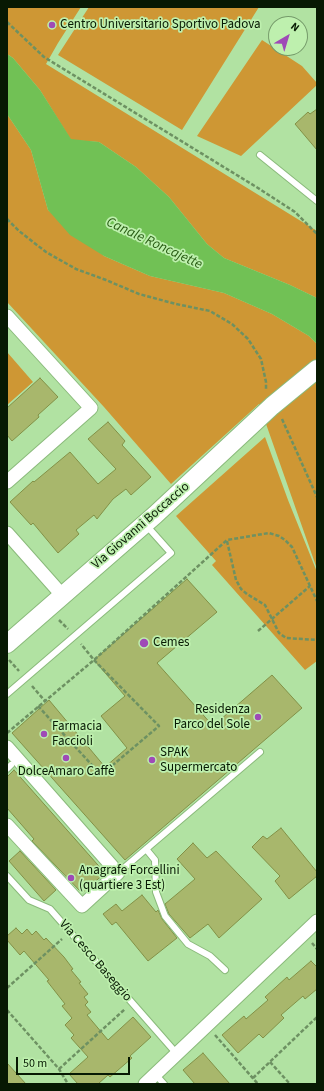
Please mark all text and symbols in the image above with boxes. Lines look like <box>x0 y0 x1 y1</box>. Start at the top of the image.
north arrow <box>268 16 308 56</box>
place label: Centro Universitario Sportivo Padova <box>60 17 261 33</box>
text: N <box>288 19 303 35</box>
marker: Centro Universitario Sportivo Padova <box>47 20 57 30</box>
water label: Canale Roncajette <box>103 214 205 274</box>
street label: Via Giovanni Boccaccio <box>89 479 193 573</box>
place label: Cemes <box>153 635 190 651</box>
marker: Cemes <box>138 637 150 649</box>
place label: Residenza Parco del Sole <box>174 702 250 733</box>
marker: Residenza Parco del Sole <box>253 712 263 722</box>
place label: Farmacia Faccioli <box>52 719 102 750</box>
marker: Farmacia Faccioli <box>39 729 49 739</box>
place label: SPAK Supermercato <box>160 745 237 776</box>
marker: DolceAmaro Caffè <box>61 753 71 763</box>
marker: SPAK Supermercato <box>147 755 157 765</box>
place label: DolceAmaro Caffè <box>18 764 114 780</box>
place label: Anagrafe Forcellini (quartiere 3 Est) <box>79 863 180 894</box>
marker: Anagrafe Forcellini (quartiere 3 Est) <box>66 873 76 883</box>
street label: Via Cesco Baseggio <box>55 917 135 1005</box>
scale bar <box>18 1049 132 1075</box>
text: 50 m <box>23 1055 47 1072</box>

